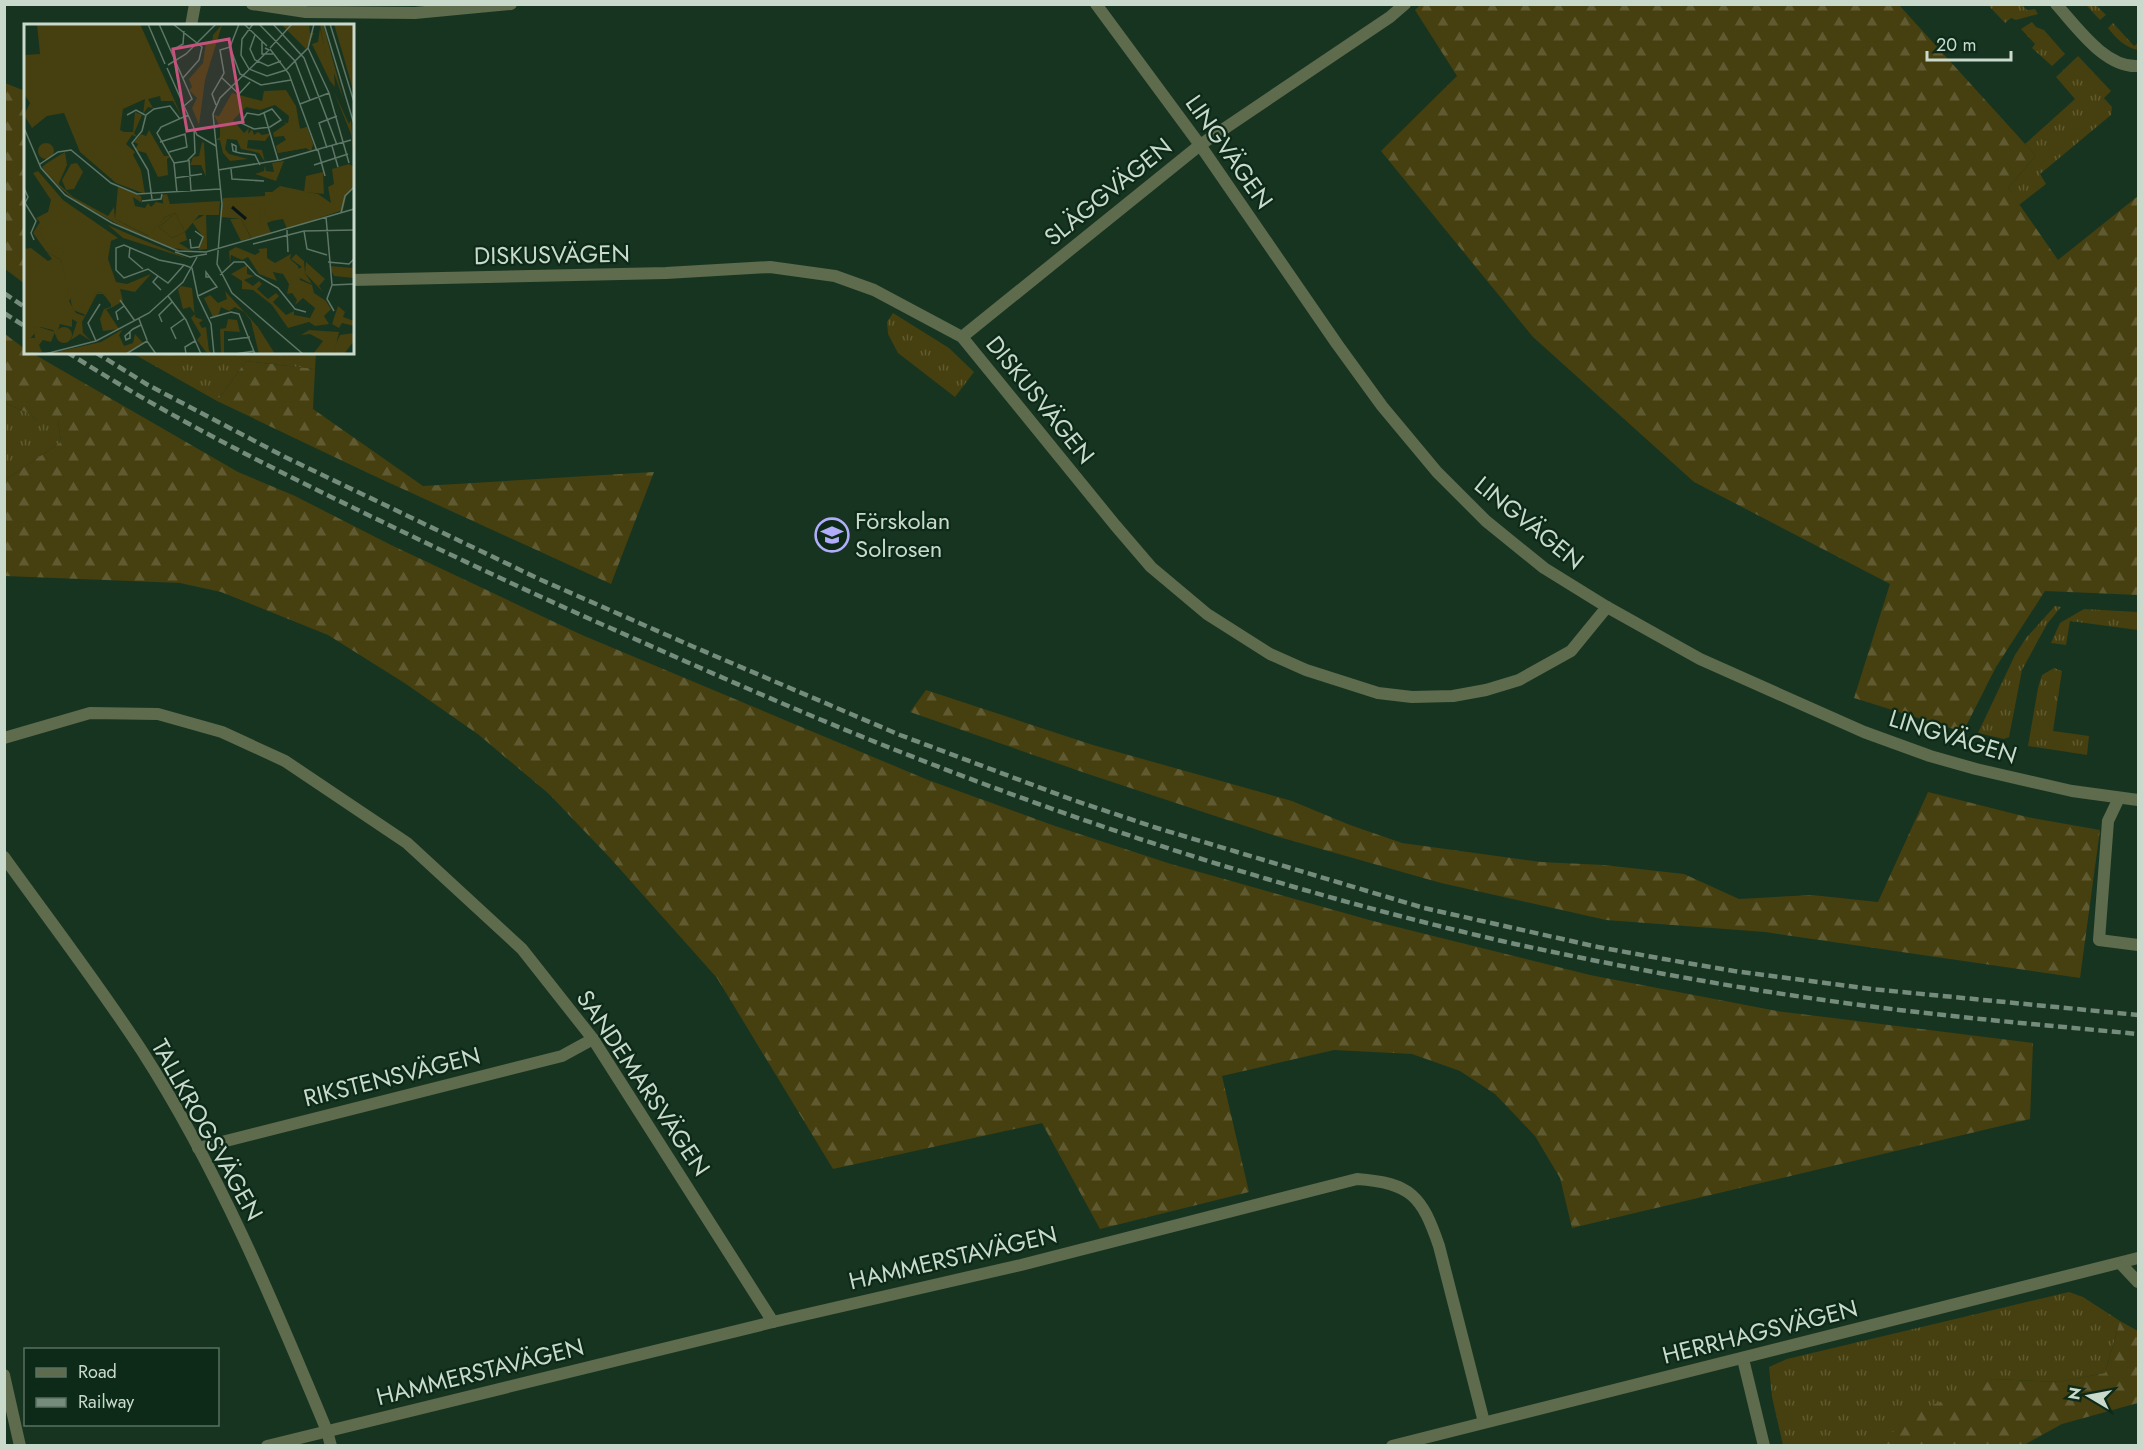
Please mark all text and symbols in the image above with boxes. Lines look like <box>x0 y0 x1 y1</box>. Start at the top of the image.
inset map <box>24 24 354 354</box>
scale bar <box>1927 24 2011 62</box>
text: 20 m <box>1936 32 1976 58</box>
street label: LINGVÄGEN <box>1177 88 1282 216</box>
street label: SLÄGGVÄGEN <box>1036 129 1179 254</box>
street label: DISKUSVÄGEN <box>474 236 630 273</box>
street label: DISKUSVÄGEN <box>978 328 1103 471</box>
street label: LINGVÄGEN <box>1467 467 1592 578</box>
place label: Förskolan Solrosen <box>855 503 950 566</box>
school or university icon: Förskolan Solrosen <box>814 517 850 553</box>
street label: LINGVÄGEN <box>1885 700 2021 773</box>
street label: SANDEMARSVÄGEN <box>568 983 719 1183</box>
street label: TALLKROGSVÄGEN <box>143 1033 272 1227</box>
street label: RIKSTENSVÄGEN <box>300 1038 484 1115</box>
street label: HAMMERSTAVÄGEN <box>845 1217 1061 1299</box>
street label: HERRHAGSVÄGEN <box>1659 1290 1861 1373</box>
street label: HAMMERSTAVÄGEN <box>372 1329 587 1414</box>
legend <box>24 1348 219 1426</box>
text: Road <box>78 1359 117 1385</box>
north arrow <box>2059 1366 2119 1426</box>
text: N <box>2062 1385 2087 1402</box>
text: Railway <box>78 1389 134 1415</box>

